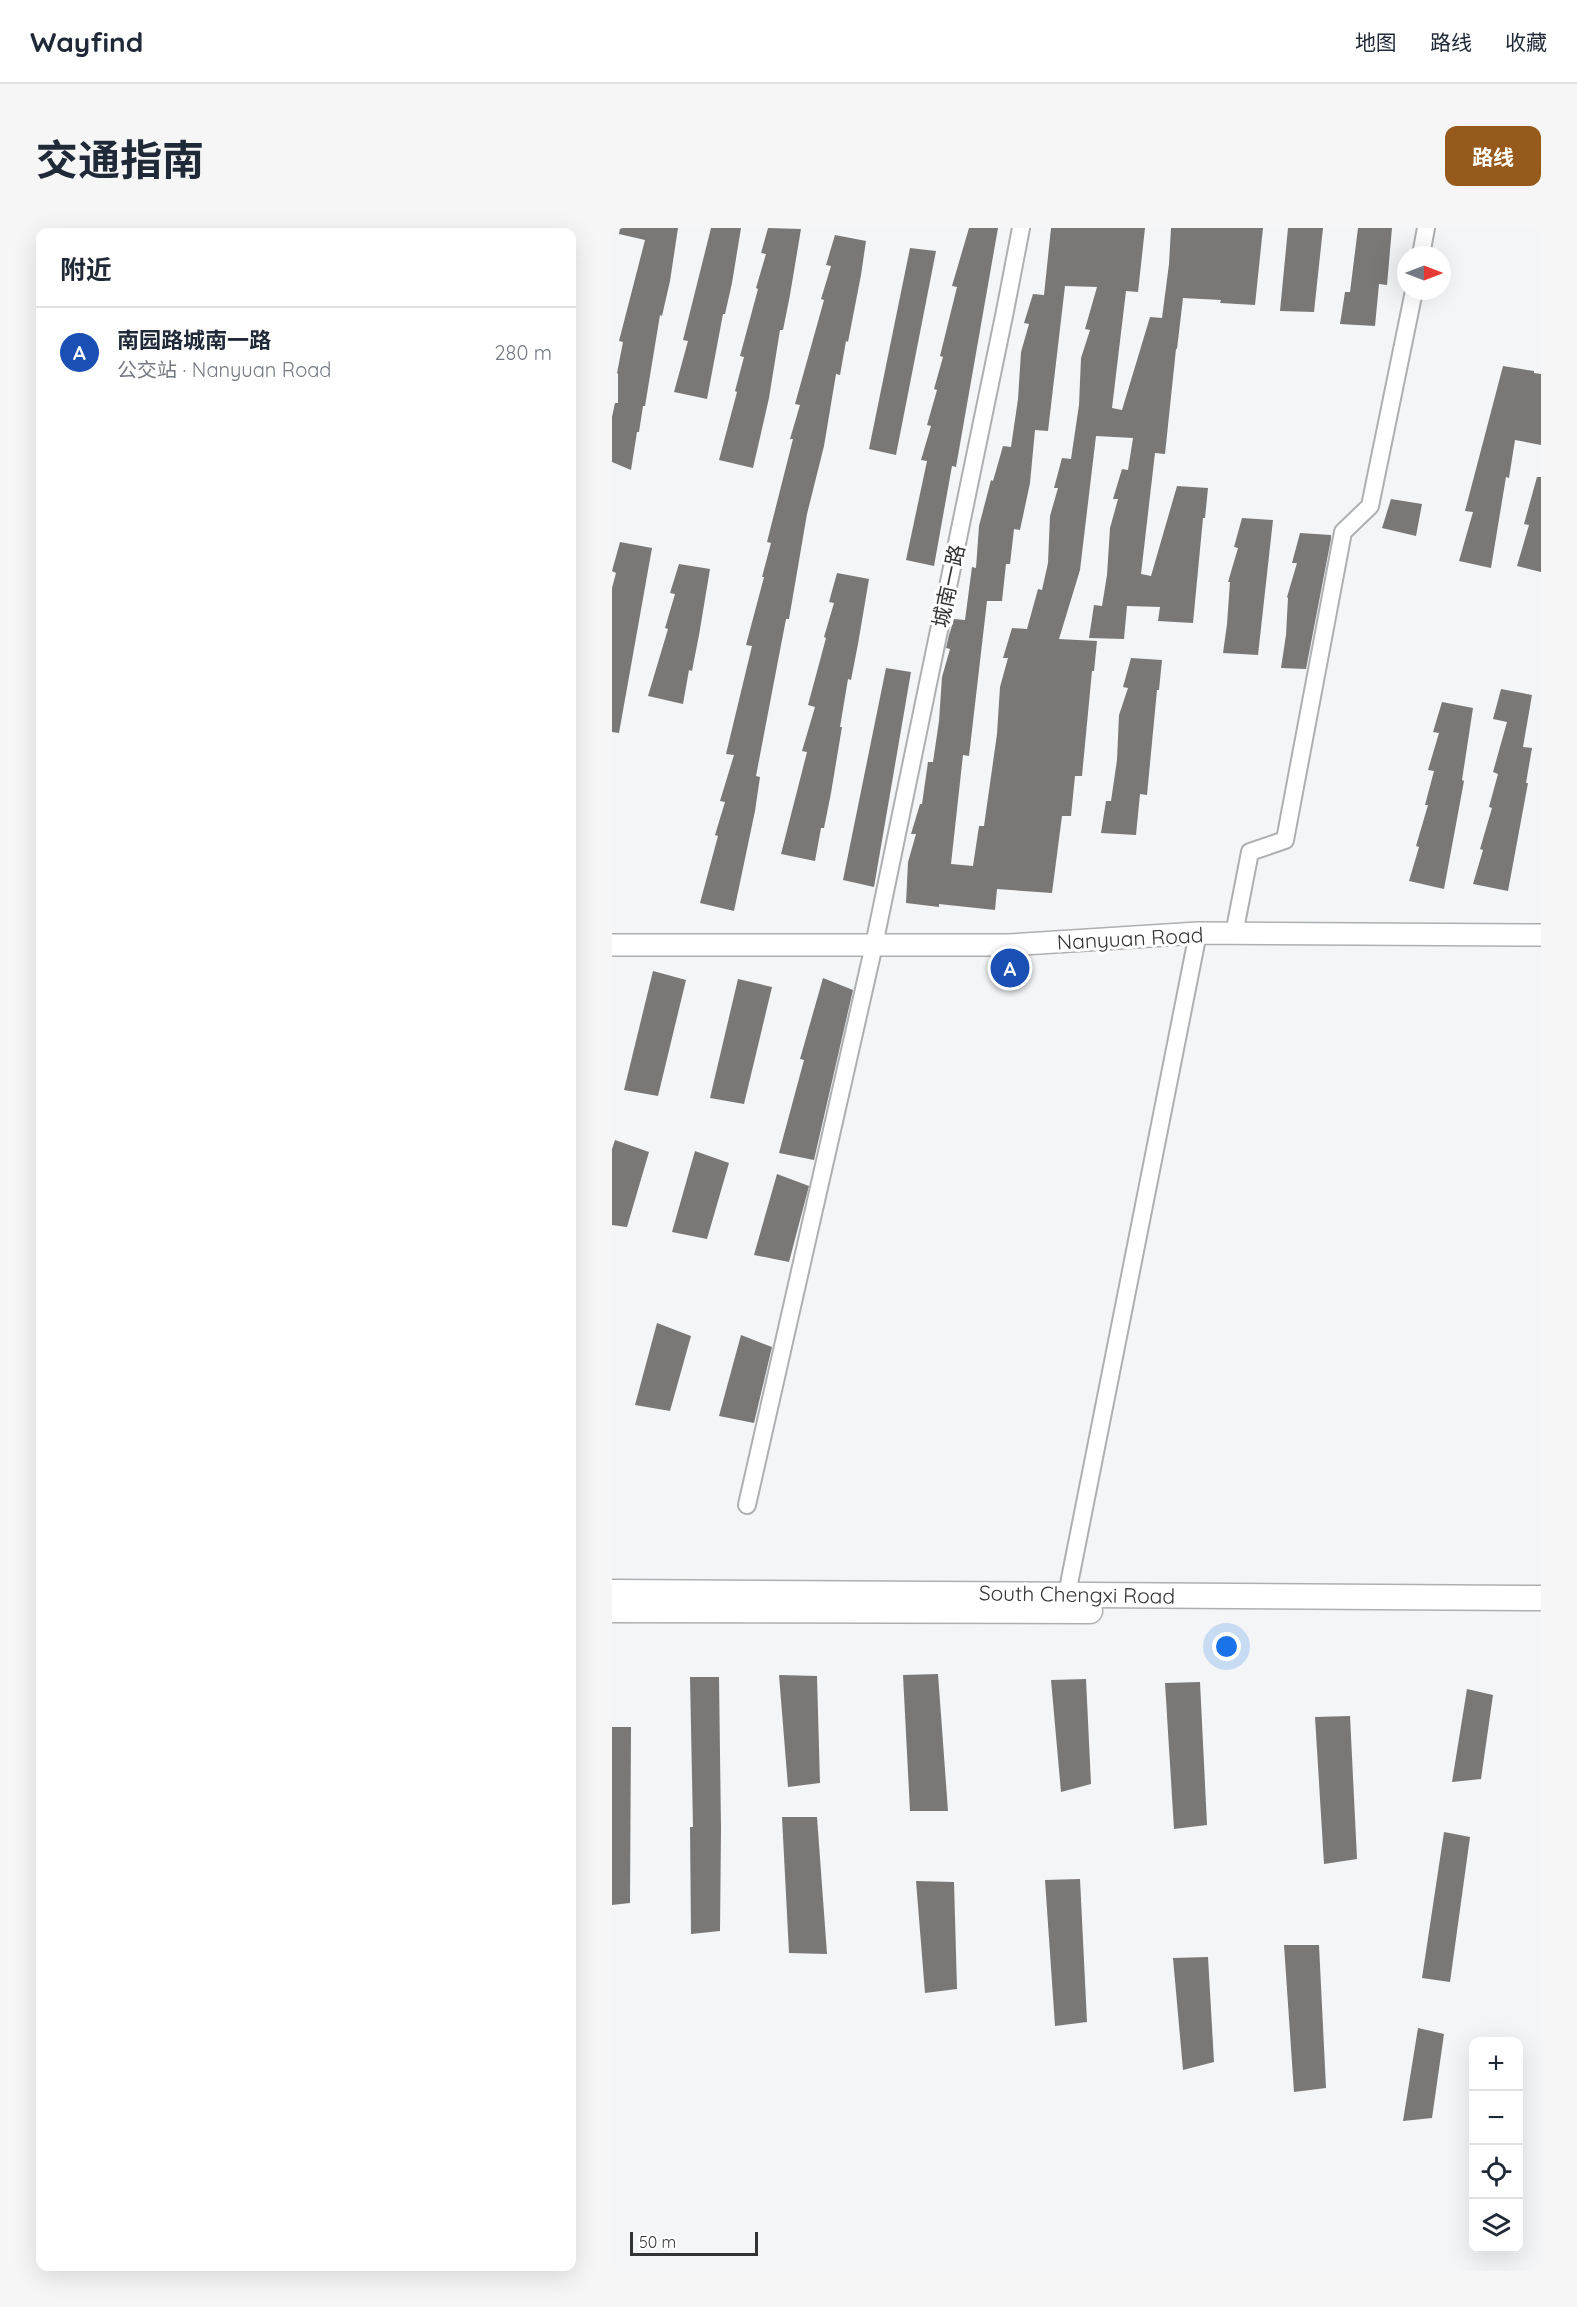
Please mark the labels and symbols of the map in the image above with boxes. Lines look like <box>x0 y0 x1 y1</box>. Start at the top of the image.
north arrow <box>1397 246 1451 300</box>
street label: 城南一路 <box>927 542 969 630</box>
street label: Nanyuan Road <box>1056 921 1204 955</box>
pin: A <box>990 946 1030 990</box>
street label: South Chengxi Road <box>979 1579 1175 1609</box>
your location <box>1212 1632 1241 1661</box>
scale bar <box>630 2229 758 2256</box>

